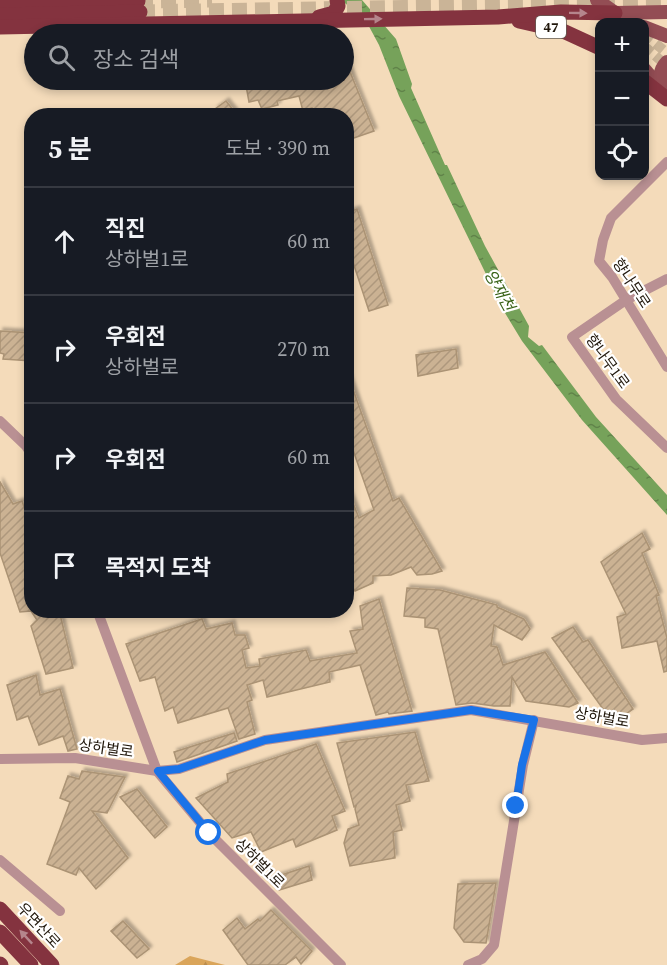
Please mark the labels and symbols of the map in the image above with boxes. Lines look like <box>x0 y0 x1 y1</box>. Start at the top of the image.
one-way arrow <box>568 8 587 18</box>
one-way arrow <box>364 14 383 24</box>
road number: 47 <box>536 16 566 38</box>
street label: 향나무로 <box>608 254 656 312</box>
water label: 양재천 <box>480 265 521 317</box>
street label: 향나무1로 <box>581 329 635 393</box>
street label: 상하벌로 <box>573 702 631 732</box>
street label: 상하벌로 <box>77 734 135 762</box>
route end <box>502 792 528 818</box>
route start <box>195 819 221 845</box>
street label: 상하벌1로 <box>230 833 290 893</box>
street label: 우면산로 <box>12 898 66 952</box>
one-way arrow <box>20 930 33 945</box>

